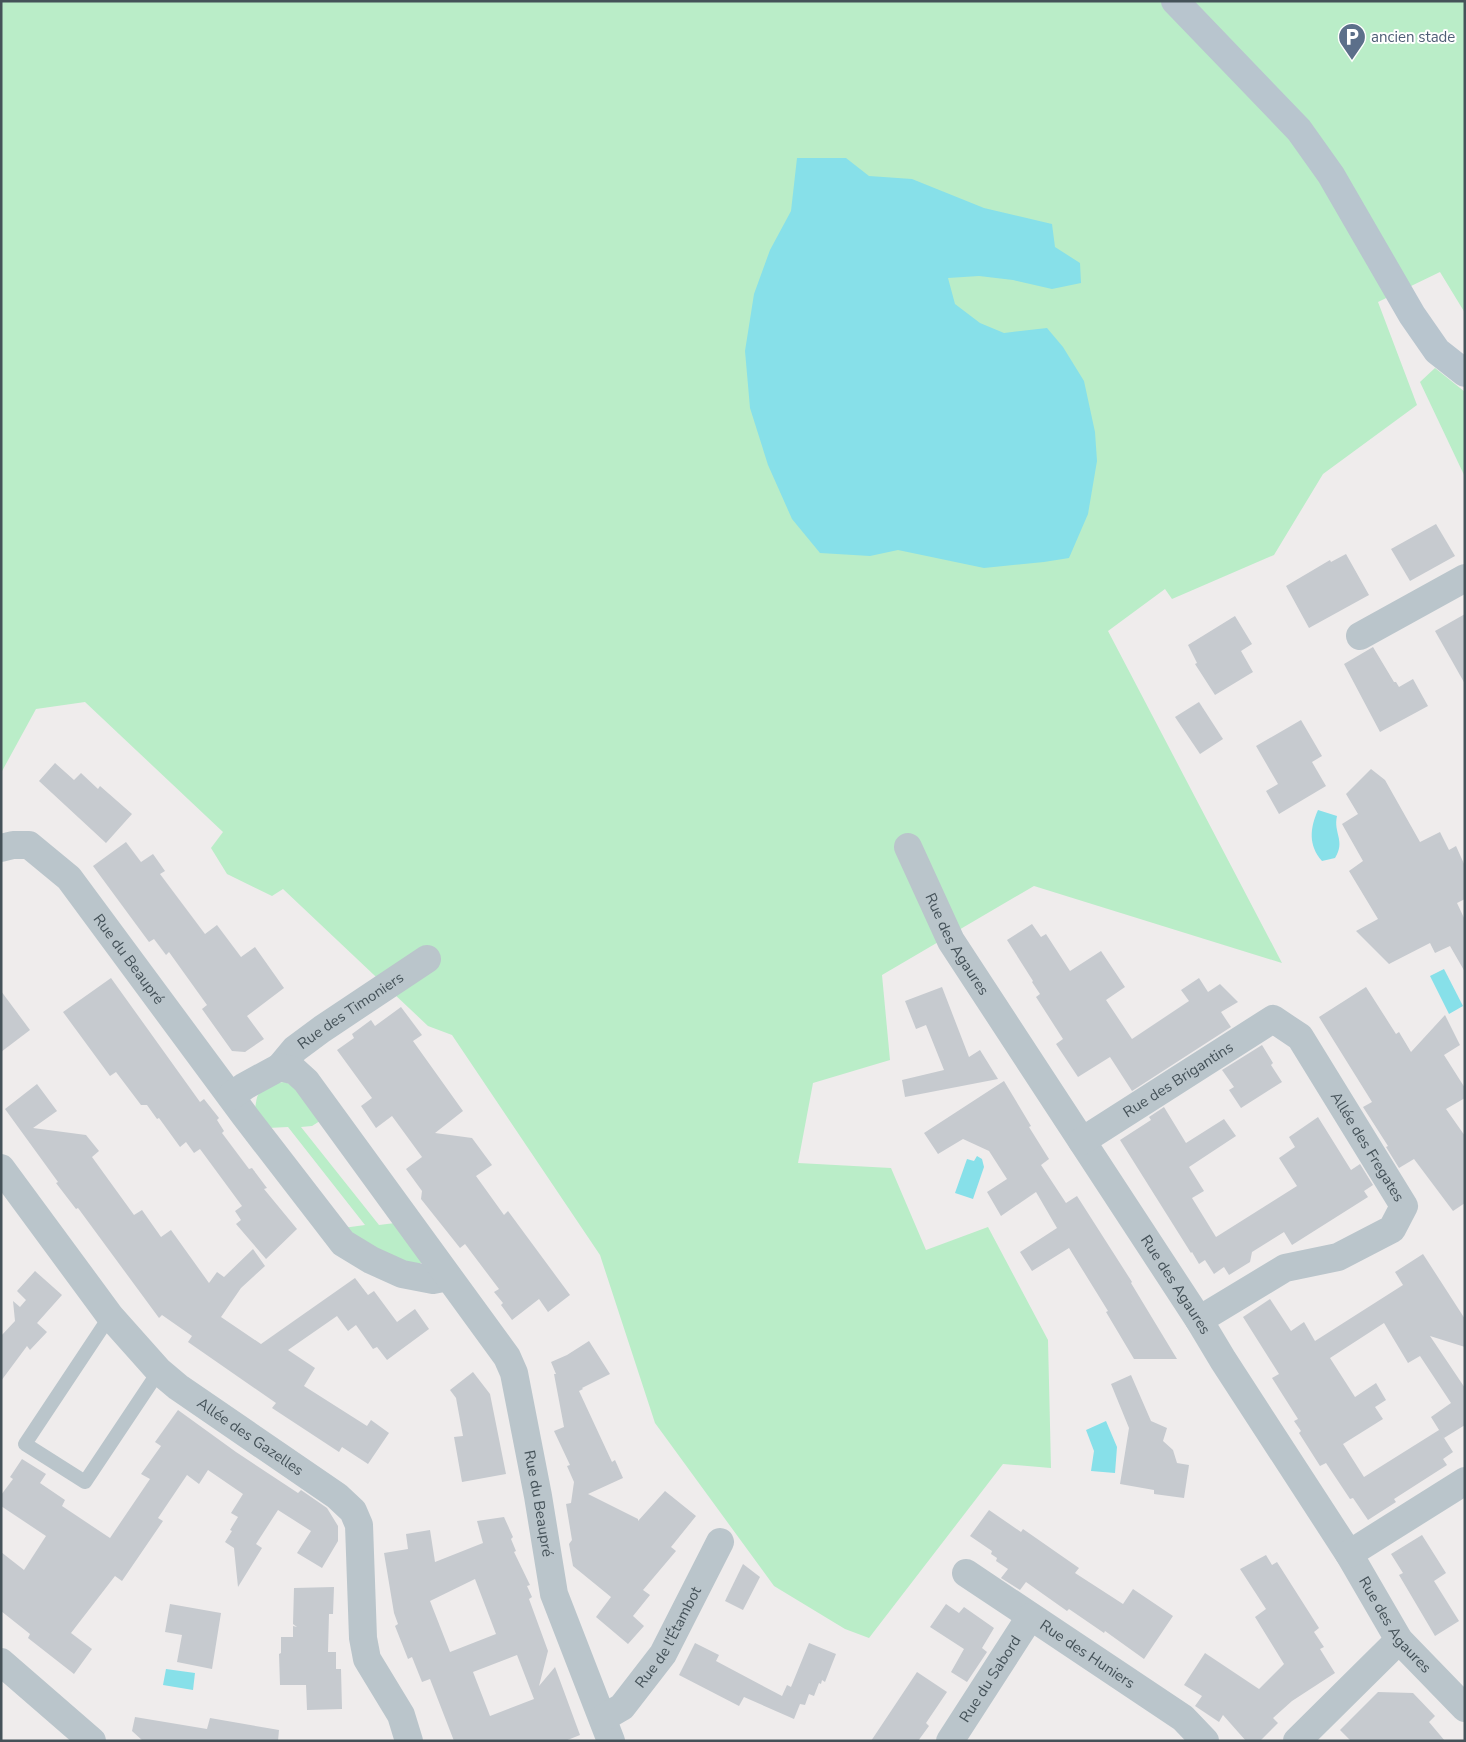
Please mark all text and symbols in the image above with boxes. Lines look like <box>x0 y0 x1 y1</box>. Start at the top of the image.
parking icon: ancien stade <box>1337 22 1367 61</box>
place label: ancien stade <box>1371 27 1455 47</box>
street label: Rue des Agaures <box>920 890 994 999</box>
street label: Rue du Beaupré <box>89 910 169 1008</box>
street label: Rue des Timoniers <box>293 967 408 1054</box>
street label: Rue des Brigantins <box>1119 1037 1237 1122</box>
street label: Allée des Fregates <box>1326 1088 1409 1206</box>
street label: Rue des Agaures <box>1136 1231 1215 1338</box>
street label: Allée des Gazelles <box>193 1393 308 1480</box>
street label: Rue du Beaupré <box>519 1448 558 1558</box>
street label: Rue des Agaures <box>1354 1573 1436 1678</box>
street label: Rue de l'Étambot <box>630 1582 706 1692</box>
street label: Rue des Huniers <box>1036 1615 1139 1693</box>
street label: Rue du Sabord <box>955 1632 1026 1726</box>

